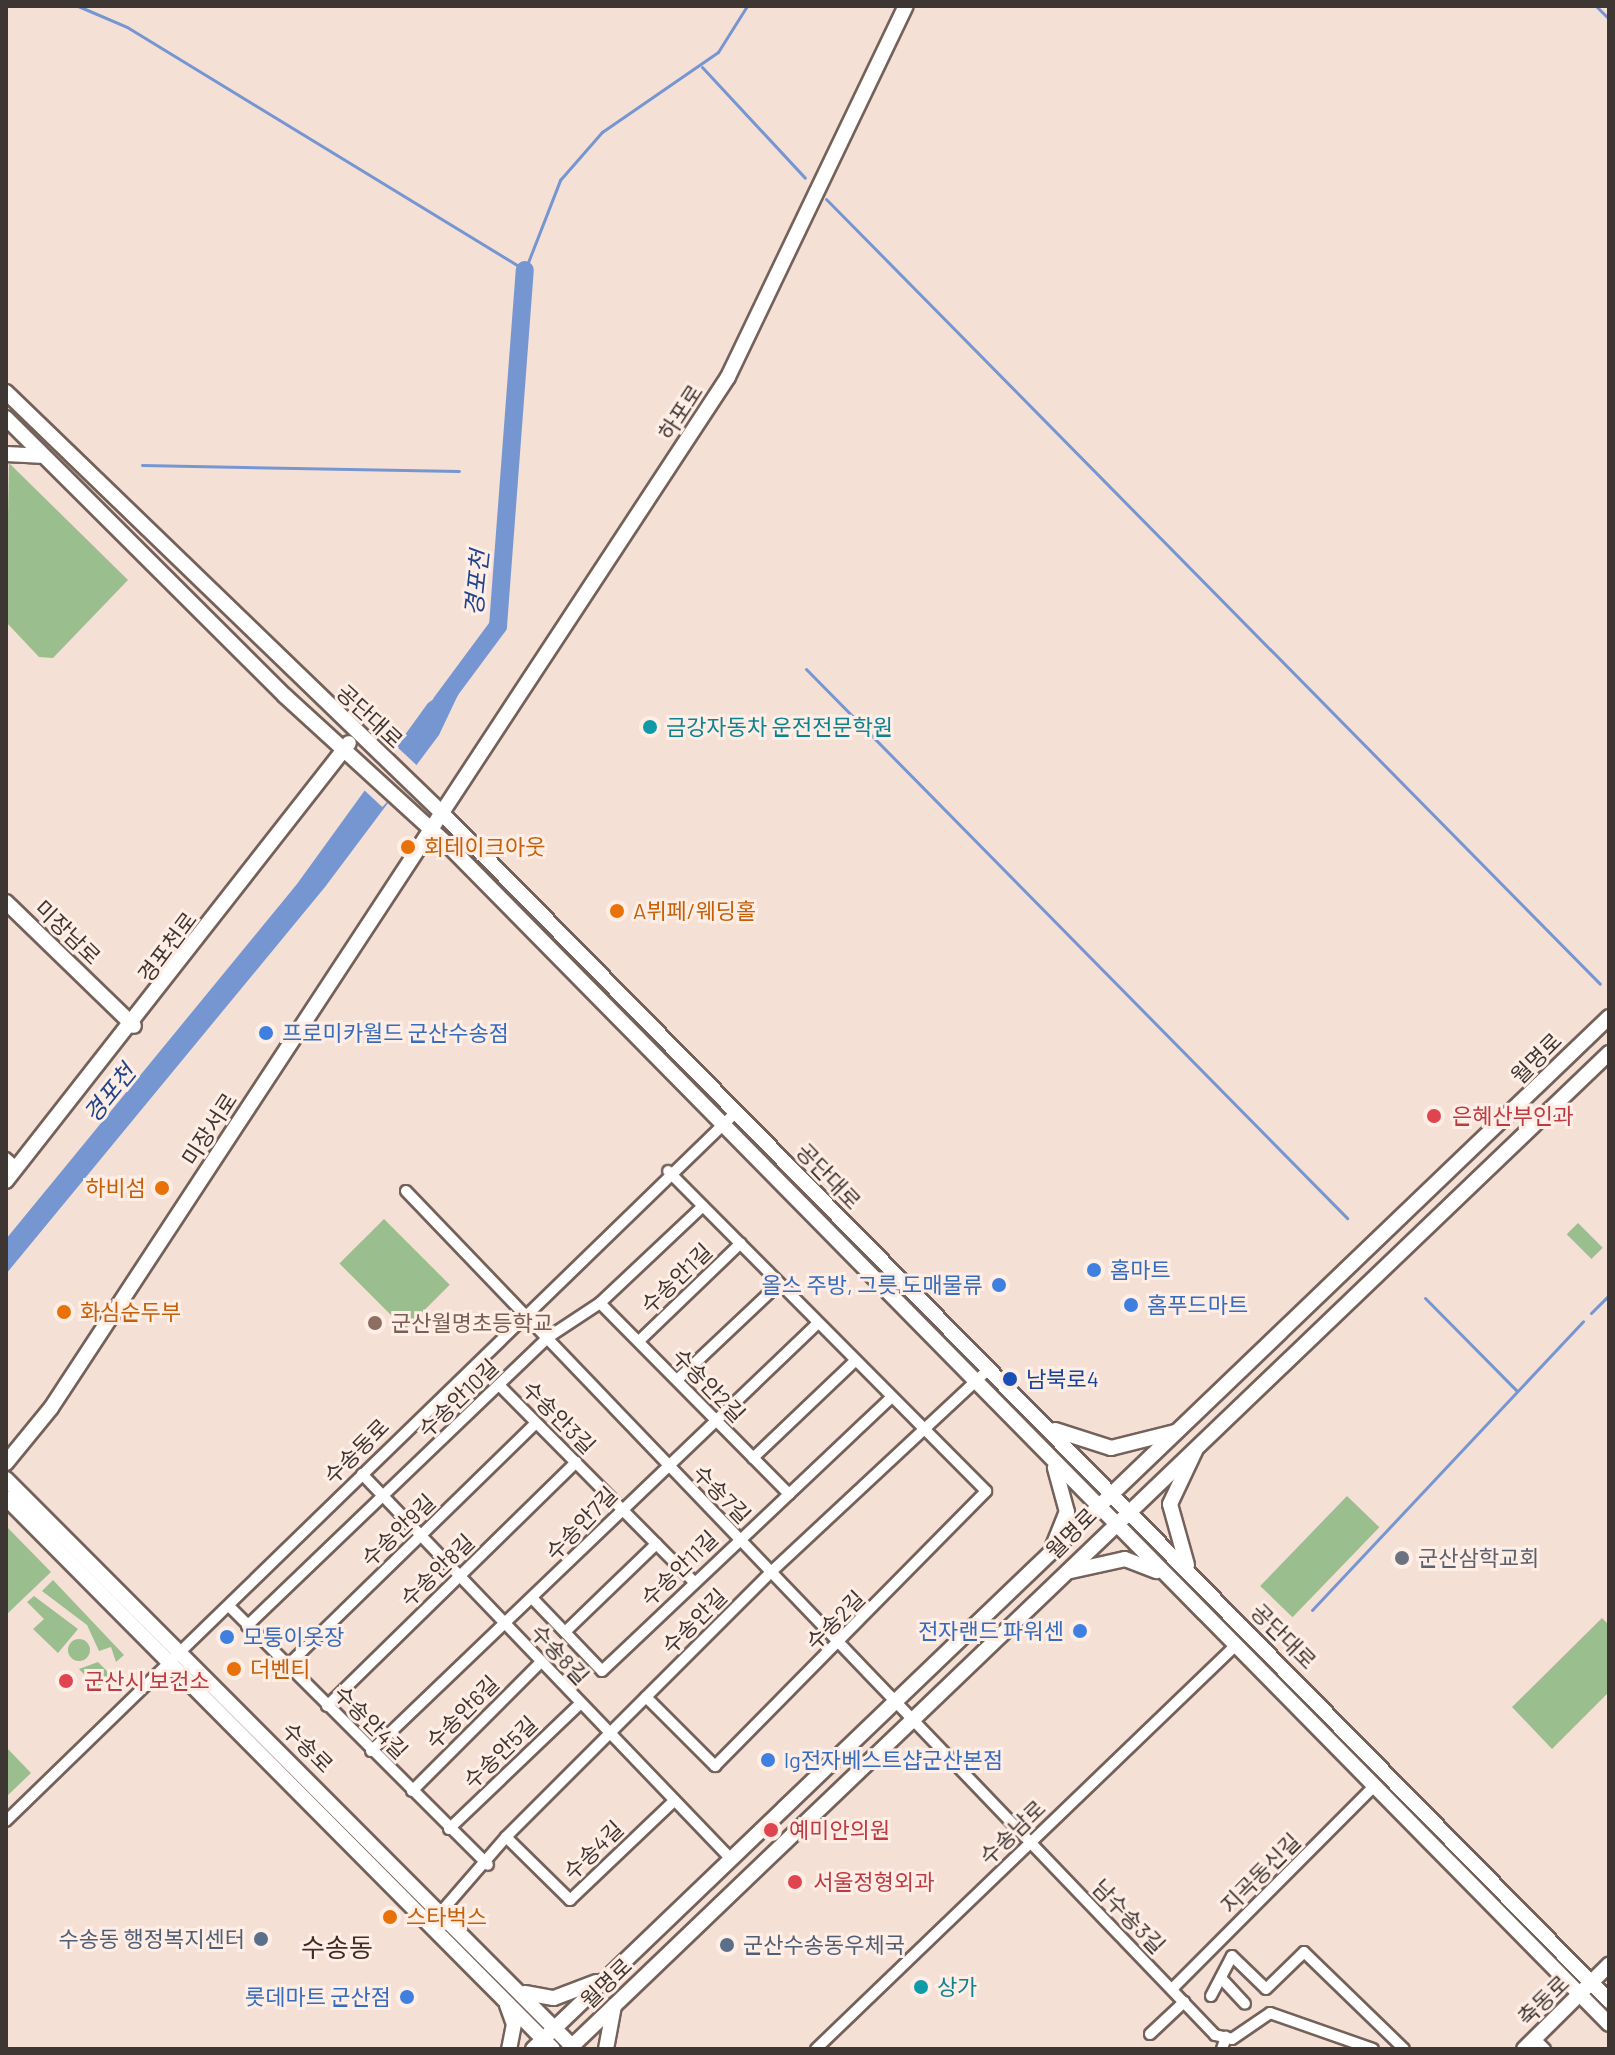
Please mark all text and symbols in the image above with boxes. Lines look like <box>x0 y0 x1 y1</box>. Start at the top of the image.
street label: 하포로 <box>652 379 708 445</box>
water label: 경포천 <box>458 549 494 617</box>
street label: 공단대로 <box>331 679 409 753</box>
place label: 금강자동차 운전전문학원 <box>666 714 893 740</box>
marker: 금강자동차 운전전문학원 <box>641 718 659 736</box>
place label: 회테이크아웃 <box>424 834 545 860</box>
marker: 회테이크아웃 <box>399 838 417 856</box>
street label: 미장남로 <box>30 894 106 970</box>
place label: A뷔페/웨딩홀 <box>633 898 756 924</box>
marker: A뷔페/웨딩홀 <box>608 902 626 920</box>
street label: 경포천로 <box>132 907 202 987</box>
place label: 프로미카월드 군산수송점 <box>282 1020 509 1046</box>
marker: 프로미카월드 군산수송점 <box>257 1024 275 1042</box>
street label: 월명로 <box>1505 1027 1567 1089</box>
water label: 경포천 <box>77 1058 141 1128</box>
street label: 미장서로 <box>176 1088 242 1170</box>
place label: 은혜산부인과 <box>1452 1103 1573 1129</box>
marker: 은혜산부인과 <box>1423 1105 1445 1127</box>
street label: 공단대로 <box>791 1138 867 1214</box>
place label: 하비섬 <box>85 1175 146 1201</box>
marker: 하비섬 <box>153 1179 171 1197</box>
street label: 수송안1길 <box>635 1238 717 1318</box>
place label: 홈마트 <box>1110 1257 1171 1283</box>
marker: 홈마트 <box>1085 1261 1103 1279</box>
place label: 올스 주방, 그릇 도매물류 <box>762 1272 983 1298</box>
marker: 올스 주방, 그릇 도매물류 <box>990 1276 1008 1294</box>
place label: 홈푸드마트 <box>1147 1292 1248 1318</box>
marker: 홈푸드마트 <box>1122 1296 1140 1314</box>
place label: 화심순두부 <box>80 1299 181 1325</box>
marker: 화심순두부 <box>55 1303 73 1321</box>
place label: 군산월명초등학교 <box>391 1310 553 1336</box>
marker: 군산월명초등학교 <box>366 1314 384 1332</box>
street label: 수송안2길 <box>667 1342 751 1428</box>
street label: 수송안10길 <box>412 1353 504 1443</box>
place label: 남북로4 <box>1026 1366 1099 1392</box>
marker: 남북로4 <box>1001 1370 1019 1388</box>
street label: 수송안3길 <box>517 1375 601 1459</box>
street label: 수송동로 <box>318 1413 394 1489</box>
street label: 수송7길 <box>688 1459 756 1529</box>
street label: 수송안7길 <box>540 1481 622 1565</box>
street label: 수송안9길 <box>356 1488 440 1572</box>
street label: 월명로 <box>1040 1502 1102 1564</box>
street label: 수송안11길 <box>635 1525 723 1611</box>
street label: 수송안8길 <box>395 1528 479 1612</box>
place label: 군산삼학교회 <box>1418 1545 1539 1571</box>
marker: 군산삼학교회 <box>1393 1549 1411 1567</box>
street label: 수송안길 <box>656 1583 732 1659</box>
street label: 수송2길 <box>800 1585 870 1655</box>
street label: 공단대로 <box>1246 1598 1322 1674</box>
place label: 전자랜드 파워센 <box>918 1618 1064 1644</box>
street label: 수송8길 <box>526 1619 594 1689</box>
marker: 전자랜드 파워센 <box>1071 1622 1089 1640</box>
place label: 모퉁이옷장 <box>243 1624 344 1650</box>
marker: 모퉁이옷장 <box>218 1628 236 1646</box>
place label: 더벤티 <box>250 1656 311 1682</box>
marker: 더벤티 <box>225 1660 243 1678</box>
place label: 군산시 보건소 <box>84 1668 210 1694</box>
marker: 군산시 보건소 <box>55 1670 77 1692</box>
street label: 수송안6길 <box>420 1670 504 1754</box>
street label: 수송안4길 <box>329 1680 413 1764</box>
street label: 수송안5길 <box>458 1710 542 1794</box>
street label: 수송로 <box>277 1716 339 1778</box>
place label: lg전자베스트샵군산본점 <box>784 1747 1003 1773</box>
marker: lg전자베스트샵군산본점 <box>759 1751 777 1769</box>
street label: 수송남로 <box>974 1794 1050 1870</box>
street label: 수송4길 <box>558 1815 628 1885</box>
place label: 예미안의원 <box>789 1817 890 1843</box>
marker: 예미안의원 <box>760 1819 782 1841</box>
street label: 지곡동신길 <box>1215 1828 1305 1918</box>
place label: 서울정형외과 <box>813 1869 934 1895</box>
marker: 서울정형외과 <box>784 1871 806 1893</box>
street label: 남수송3길 <box>1087 1874 1171 1958</box>
place label: 스타벅스 <box>406 1904 487 1930</box>
marker: 스타벅스 <box>381 1908 399 1926</box>
place label: 수송동 행정복지센터 <box>58 1926 245 1952</box>
marker: 수송동 행정복지센터 <box>252 1930 270 1948</box>
district label: 수송동 <box>301 1931 373 1963</box>
place label: 군산수송동우체국 <box>743 1932 905 1958</box>
marker: 군산수송동우체국 <box>718 1936 736 1954</box>
street label: 월명로 <box>575 1952 637 2014</box>
street label: 축동로 <box>1512 1969 1574 2031</box>
place label: 상가 <box>937 1974 977 2000</box>
marker: 상가 <box>912 1978 930 1996</box>
place label: 롯데마트 군산점 <box>245 1984 391 2010</box>
marker: 롯데마트 군산점 <box>398 1988 416 2006</box>

